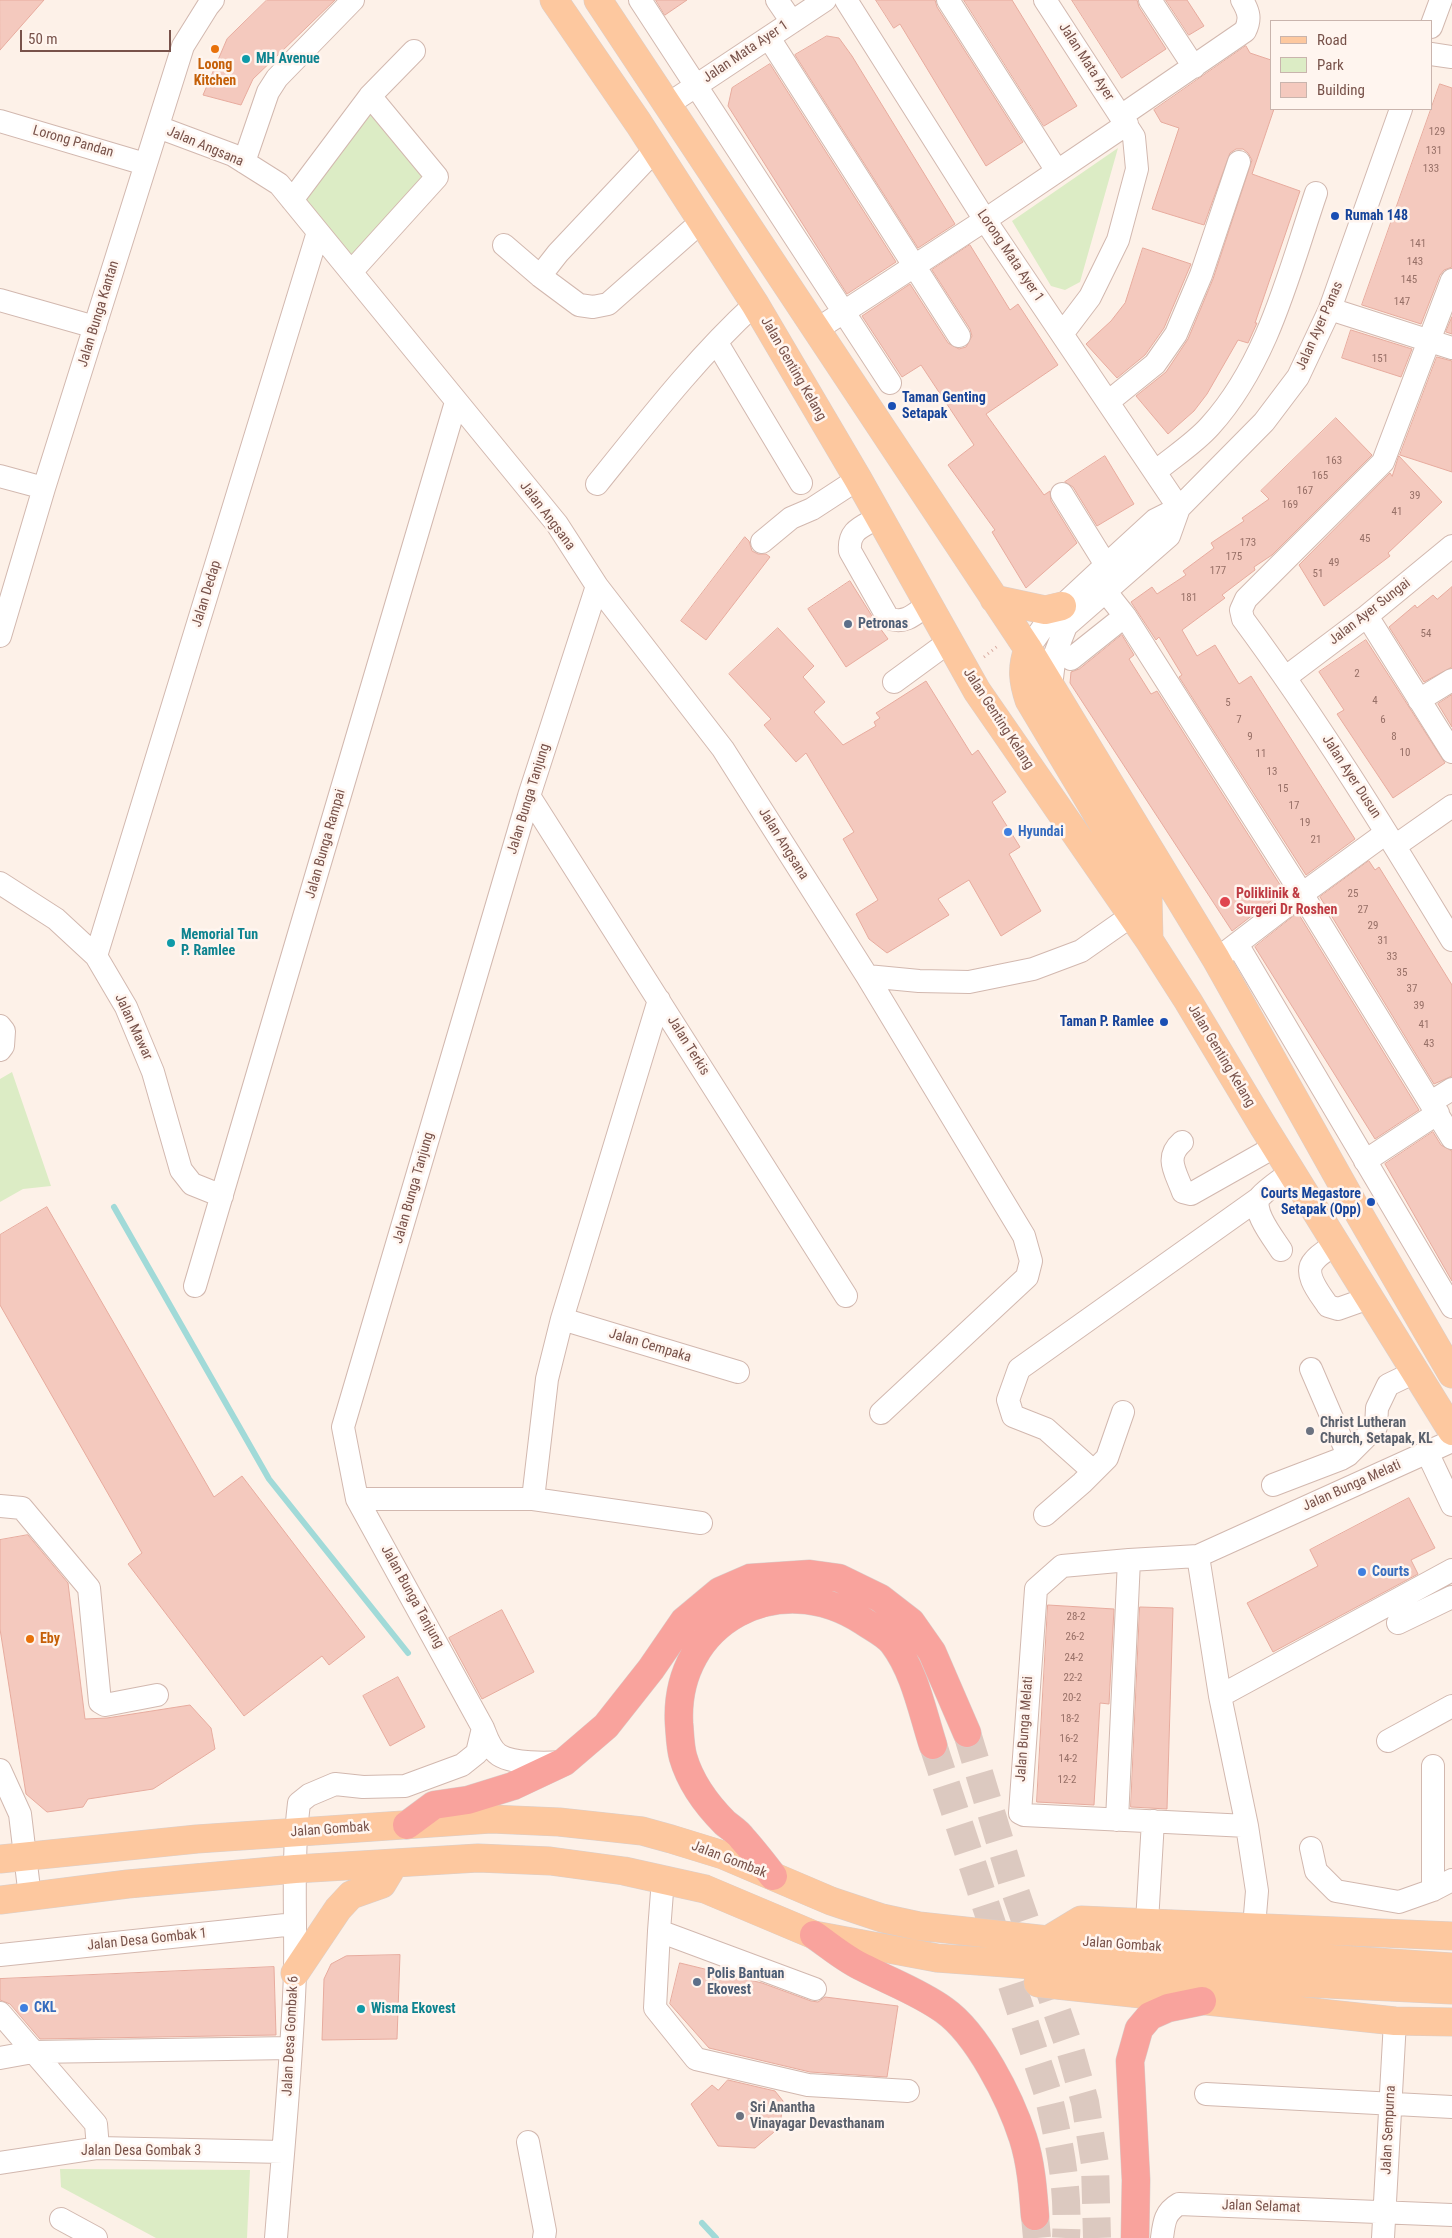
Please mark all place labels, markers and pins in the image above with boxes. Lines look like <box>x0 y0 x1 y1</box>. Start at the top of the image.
marker: Loong Kitchen <box>209 43 221 55</box>
place label: MH Avenue <box>256 51 320 67</box>
marker: MH Avenue <box>240 53 252 65</box>
place label: Loong Kitchen <box>194 57 236 90</box>
place label: Rumah 148 <box>1345 208 1408 224</box>
marker: Rumah 148 <box>1329 210 1341 222</box>
place label: Taman Genting Setapak <box>902 390 986 422</box>
marker: Taman Genting Setapak <box>886 400 898 412</box>
place label: Petronas <box>858 616 908 632</box>
marker: Petronas <box>842 618 854 630</box>
place label: Hyundai <box>1018 824 1064 840</box>
marker: Hyundai <box>1002 826 1014 838</box>
place label: Poliklinik & Surgeri Dr Roshen <box>1236 886 1337 919</box>
marker: Poliklinik & Surgeri Dr Roshen <box>1218 895 1232 909</box>
place label: Memorial Tun P. Ramlee <box>181 927 258 960</box>
marker: Memorial Tun P. Ramlee <box>165 937 177 949</box>
place label: Taman P. Ramlee <box>1060 1014 1154 1030</box>
marker: Taman P. Ramlee <box>1158 1016 1170 1028</box>
place label: Courts Megastore Setapak (Opp) <box>1261 1186 1361 1218</box>
marker: Courts Megastore Setapak (Opp) <box>1365 1196 1377 1208</box>
place label: Christ Lutheran Church, Setapak, KL <box>1320 1415 1433 1448</box>
marker: Christ Lutheran Church, Setapak, KL <box>1304 1425 1316 1437</box>
place label: Courts <box>1372 1564 1409 1580</box>
marker: Courts <box>1356 1566 1368 1578</box>
place label: Eby <box>40 1631 60 1647</box>
marker: Eby <box>24 1633 36 1645</box>
place label: Polis Bantuan Ekovest <box>707 1966 784 1998</box>
marker: Polis Bantuan Ekovest <box>691 1976 703 1988</box>
place label: CKL <box>34 2000 56 2016</box>
place label: Wisma Ekovest <box>371 2001 456 2017</box>
marker: CKL <box>18 2002 30 2014</box>
marker: Wisma Ekovest <box>355 2003 367 2015</box>
place label: Sri Anantha Vinayagar Devasthanam <box>750 2100 885 2132</box>
marker: Sri Anantha Vinayagar Devasthanam <box>734 2110 746 2122</box>

